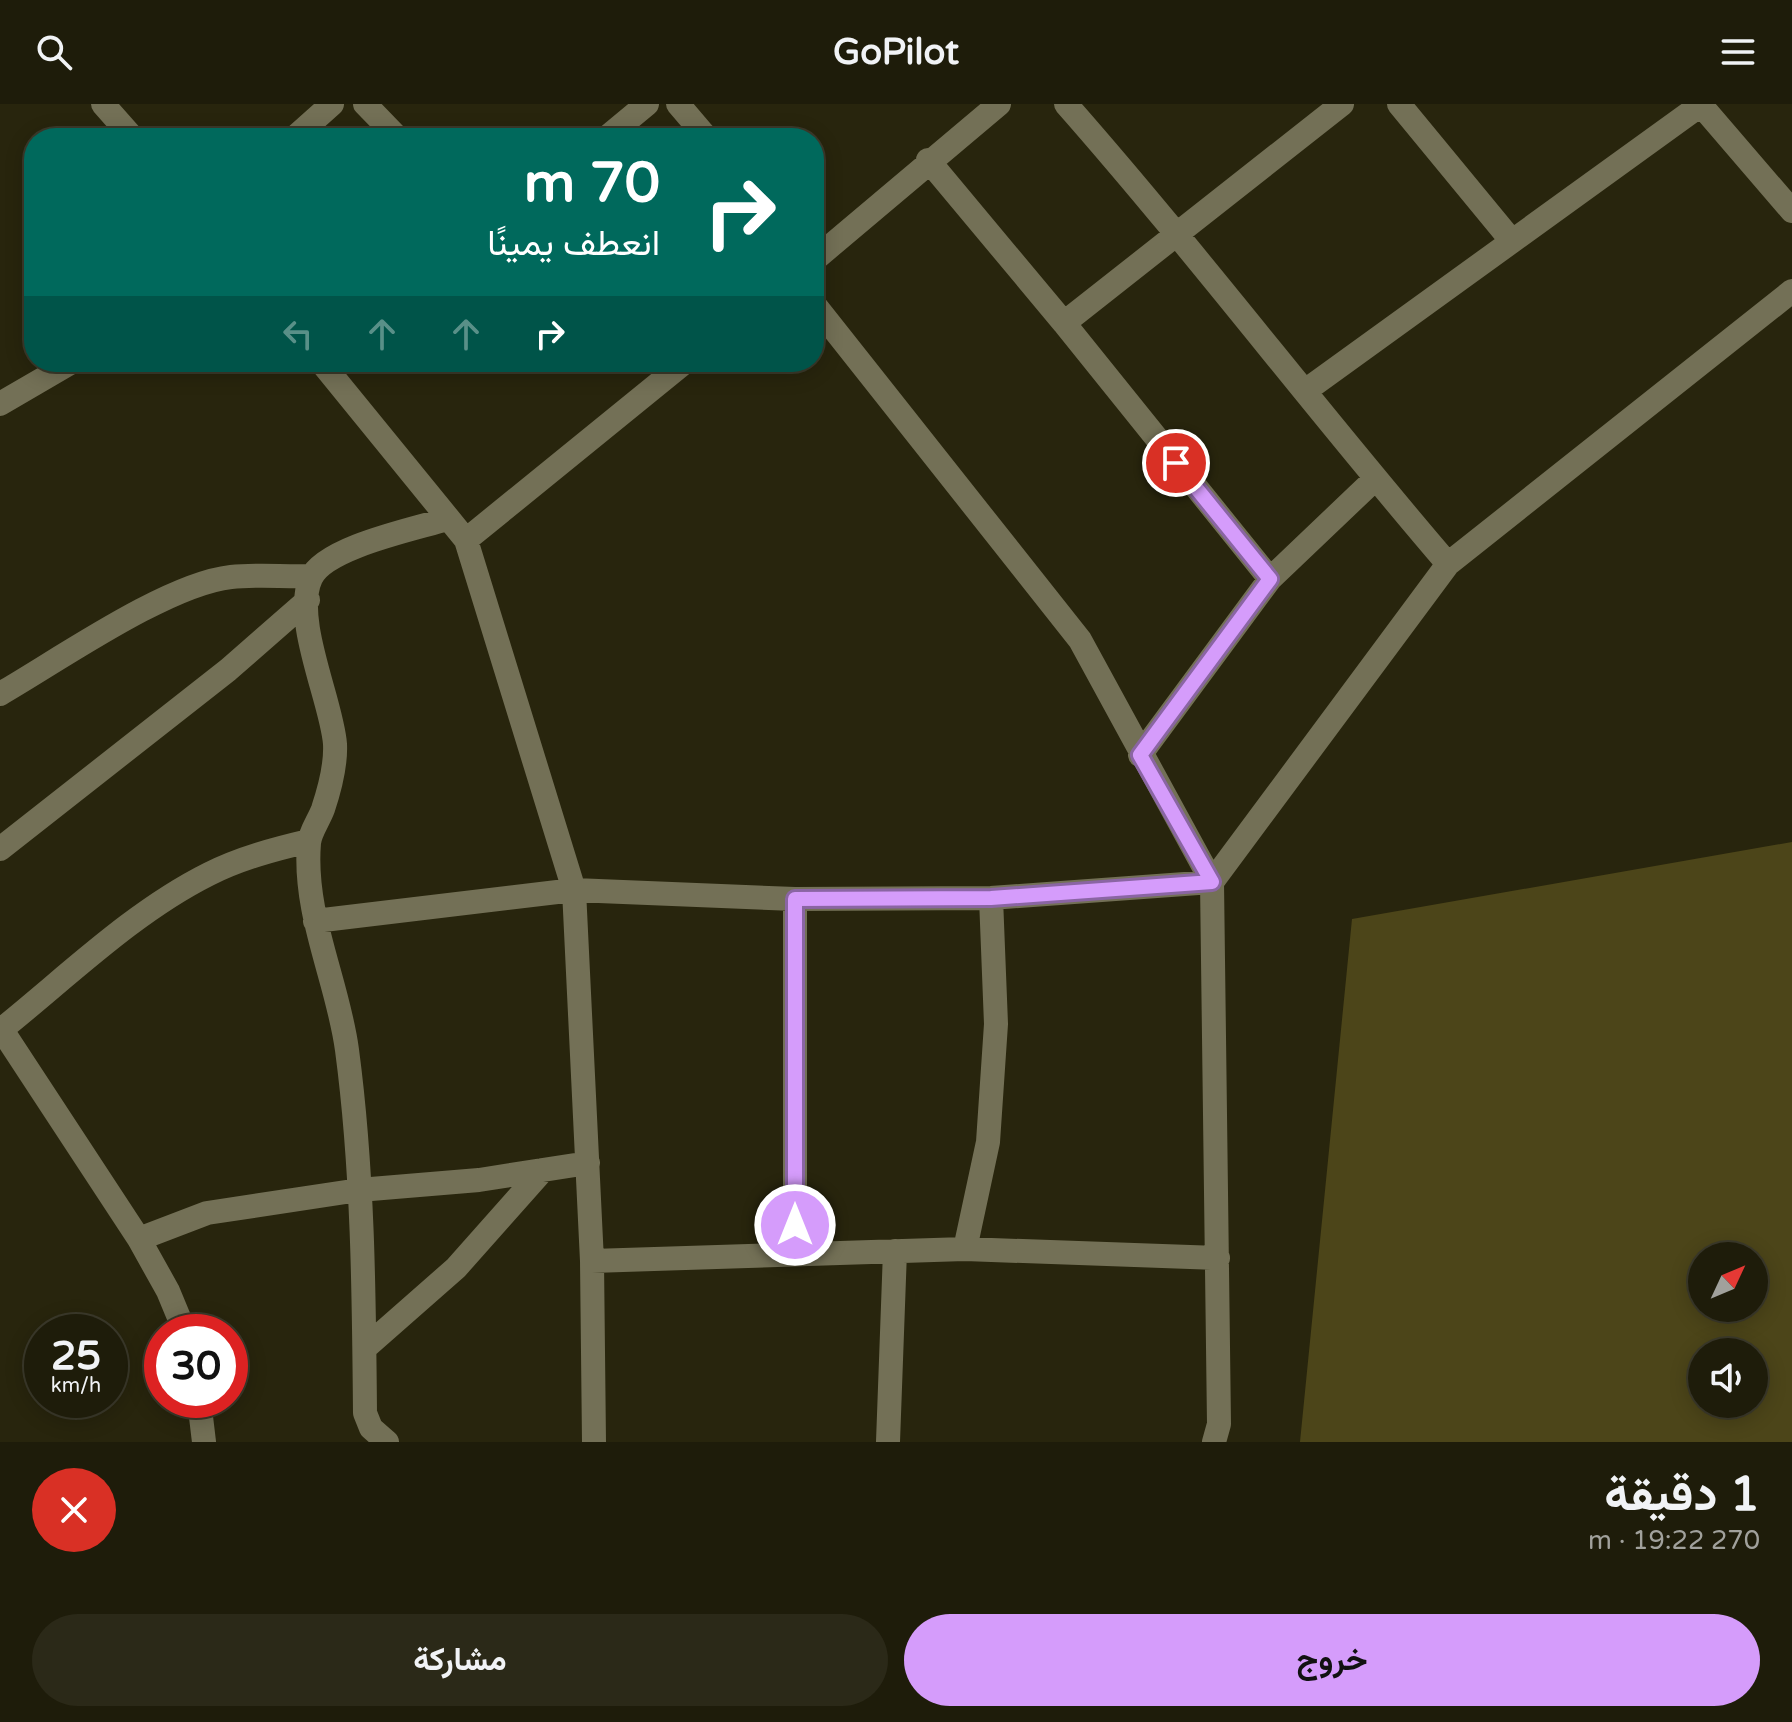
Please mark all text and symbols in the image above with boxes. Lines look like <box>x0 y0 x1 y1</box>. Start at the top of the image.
icon: search <box>32 30 76 74</box>
icon: menu <box>1716 30 1760 74</box>
text: GoPilot <box>833 31 959 74</box>
text: 70 m <box>524 150 660 217</box>
icon: right <box>688 160 792 264</box>
text: انعطف يمينًا <box>487 222 660 265</box>
icon: left <box>276 312 320 356</box>
icon: ahead <box>360 312 404 356</box>
icon: ahead <box>444 312 488 356</box>
icon: right <box>528 312 572 356</box>
pin <box>1142 429 1210 497</box>
icon: arrive <box>1154 441 1198 485</box>
position arrow <box>753 1183 837 1267</box>
north arrow <box>1688 1242 1768 1322</box>
map controls <box>1688 1242 1768 1418</box>
speed limit sign: 30 <box>144 1314 248 1418</box>
text: 25 <box>51 1332 101 1380</box>
button: sound <box>1688 1338 1768 1418</box>
text: km/h <box>51 1374 101 1398</box>
text: 1 دقيقة <box>1604 1466 1760 1524</box>
button: close <box>32 1468 116 1552</box>
text: 270 m · 19:22 <box>1588 1525 1760 1556</box>
button: مشاركة <box>32 1614 888 1706</box>
button: خروج <box>904 1614 1760 1706</box>

